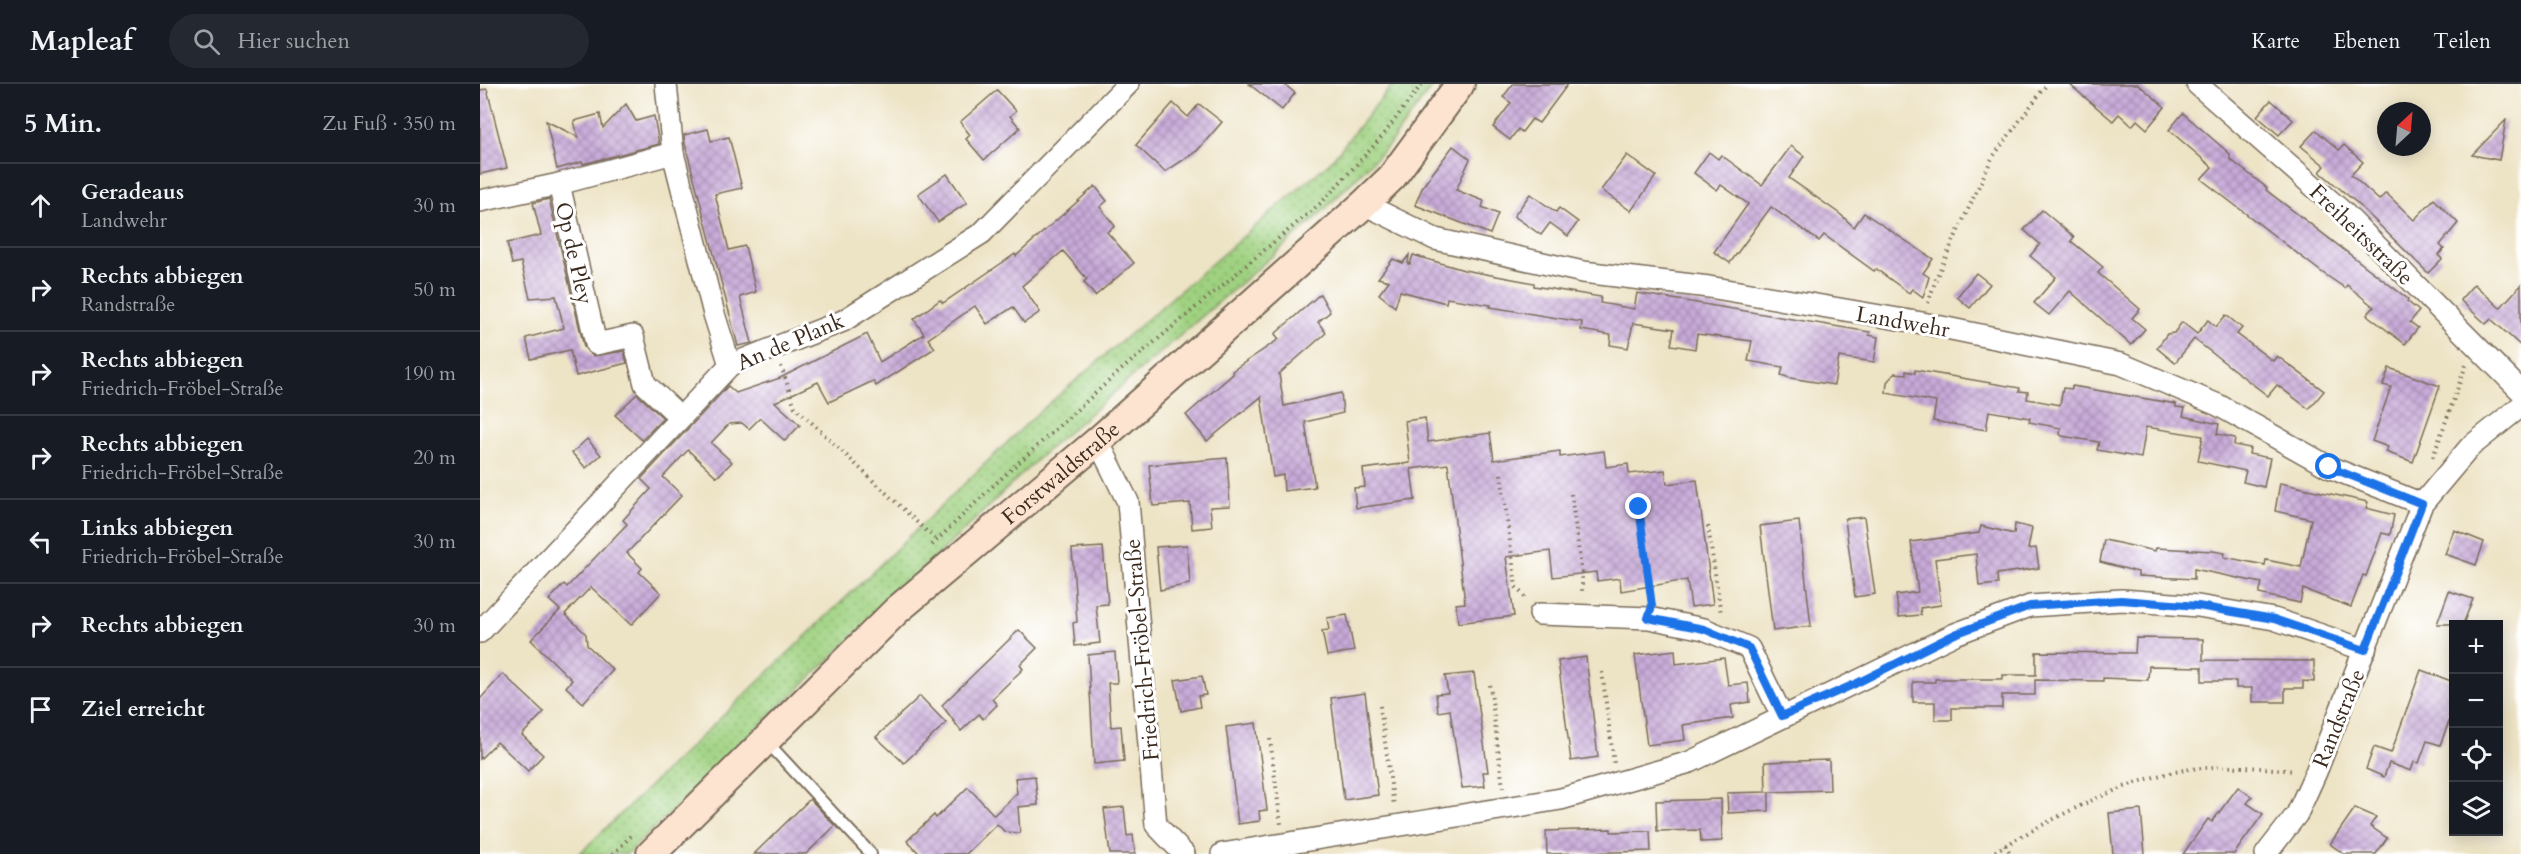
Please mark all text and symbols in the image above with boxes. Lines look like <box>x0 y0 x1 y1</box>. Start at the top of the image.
search box <box>169 14 589 68</box>
text: Mapleaf <box>30 22 133 60</box>
icon: search <box>190 25 223 58</box>
text: Hier suchen <box>238 26 350 56</box>
text: Karte <box>2252 27 2300 56</box>
text: Ebenen <box>2333 27 2400 56</box>
text: Teilen <box>2433 27 2491 56</box>
north arrow <box>2377 102 2431 156</box>
text: 5 Min. <box>24 106 102 141</box>
text: Zu Fuß · 350 m <box>322 110 456 137</box>
text: Geradeaus <box>81 177 184 207</box>
street label: Freiheitsstraße <box>2303 177 2420 292</box>
icon: ahead <box>24 189 57 222</box>
text: 30 m <box>413 192 456 219</box>
street label: Op de Pley <box>548 199 600 308</box>
text: Landwehr <box>81 207 167 234</box>
text: Rechts abbiegen <box>81 261 244 291</box>
icon: right <box>24 273 57 306</box>
text: 50 m <box>413 276 456 303</box>
text: Randstraße <box>81 291 175 318</box>
street label: Landwehr <box>1854 299 1953 345</box>
street label: An de Plank <box>732 306 849 378</box>
text: Rechts abbiegen <box>81 345 244 375</box>
icon: right <box>24 357 57 390</box>
text: 190 m <box>403 360 456 387</box>
text: Friedrich-Fröbel-Straße <box>81 375 284 402</box>
street label: Forstwaldstraße <box>995 415 1127 532</box>
text: Rechts abbiegen <box>81 429 244 459</box>
icon: right <box>24 441 57 474</box>
text: 20 m <box>413 444 456 471</box>
route start <box>2315 453 2341 479</box>
text: Friedrich-Fröbel-Straße <box>81 459 284 486</box>
route end <box>1625 493 1651 519</box>
text: Links abbiegen <box>81 513 233 543</box>
icon: left <box>24 525 57 558</box>
text: 30 m <box>413 528 456 555</box>
street label: Friedrich-Fröbel-Straße <box>1117 538 1167 762</box>
text: Friedrich-Fröbel-Straße <box>81 543 284 570</box>
icon: right <box>24 609 57 642</box>
text: Rechts abbiegen <box>81 610 244 640</box>
text: 30 m <box>413 612 456 639</box>
map controls <box>2449 620 2503 836</box>
button: + <box>2449 620 2503 674</box>
street label: Randstraße <box>2306 665 2372 772</box>
button: − <box>2449 674 2503 728</box>
icon: arrive <box>24 693 57 726</box>
text: Ziel erreicht <box>81 694 205 724</box>
button: locate <box>2449 728 2503 782</box>
button: layers <box>2449 782 2503 836</box>

